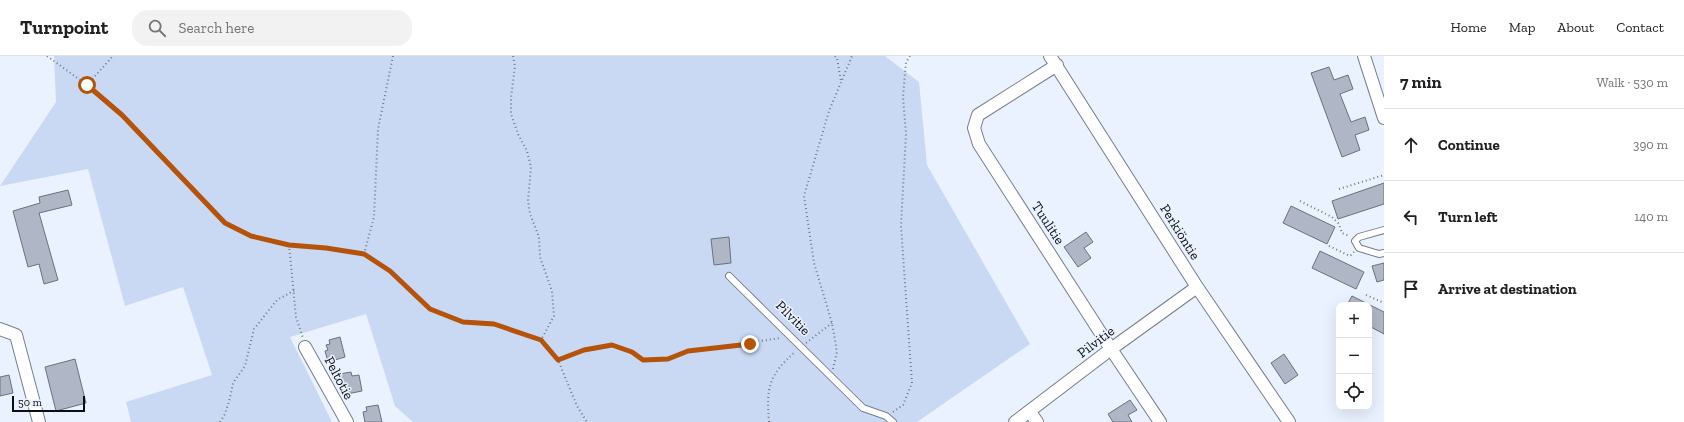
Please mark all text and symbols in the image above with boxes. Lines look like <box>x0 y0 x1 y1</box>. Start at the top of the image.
search box <box>132 10 412 46</box>
text: Turnpoint <box>20 16 108 39</box>
icon: search <box>146 17 168 39</box>
text: Search here <box>178 19 254 37</box>
text: Home <box>1451 19 1487 36</box>
text: Map <box>1509 19 1535 36</box>
text: About <box>1557 19 1594 36</box>
text: Contact <box>1616 19 1664 36</box>
text: 7 min <box>1400 72 1442 92</box>
text: Walk · 530 m <box>1597 75 1668 90</box>
route start <box>78 76 96 94</box>
icon: ahead <box>1400 134 1422 156</box>
text: Continue <box>1438 136 1500 154</box>
text: 390 m <box>1633 137 1668 152</box>
street label: Tuulitie <box>1028 198 1068 248</box>
street label: Perkiöntie <box>1156 201 1204 263</box>
icon: left <box>1400 206 1422 228</box>
text: Turn left <box>1438 208 1498 226</box>
text: 140 m <box>1634 209 1668 224</box>
icon: arrive <box>1400 278 1422 300</box>
text: Arrive at destination <box>1438 280 1577 298</box>
street label: Pilvitie <box>772 297 814 339</box>
map controls <box>1336 302 1372 410</box>
button: + <box>1336 302 1372 338</box>
street label: Pilvitie <box>1074 322 1118 362</box>
route end <box>741 335 759 353</box>
button: − <box>1336 338 1372 374</box>
street label: Peltotie <box>321 354 358 403</box>
button: locate <box>1336 374 1372 410</box>
scale bar <box>12 394 85 413</box>
text: 50 m <box>18 396 42 409</box>

